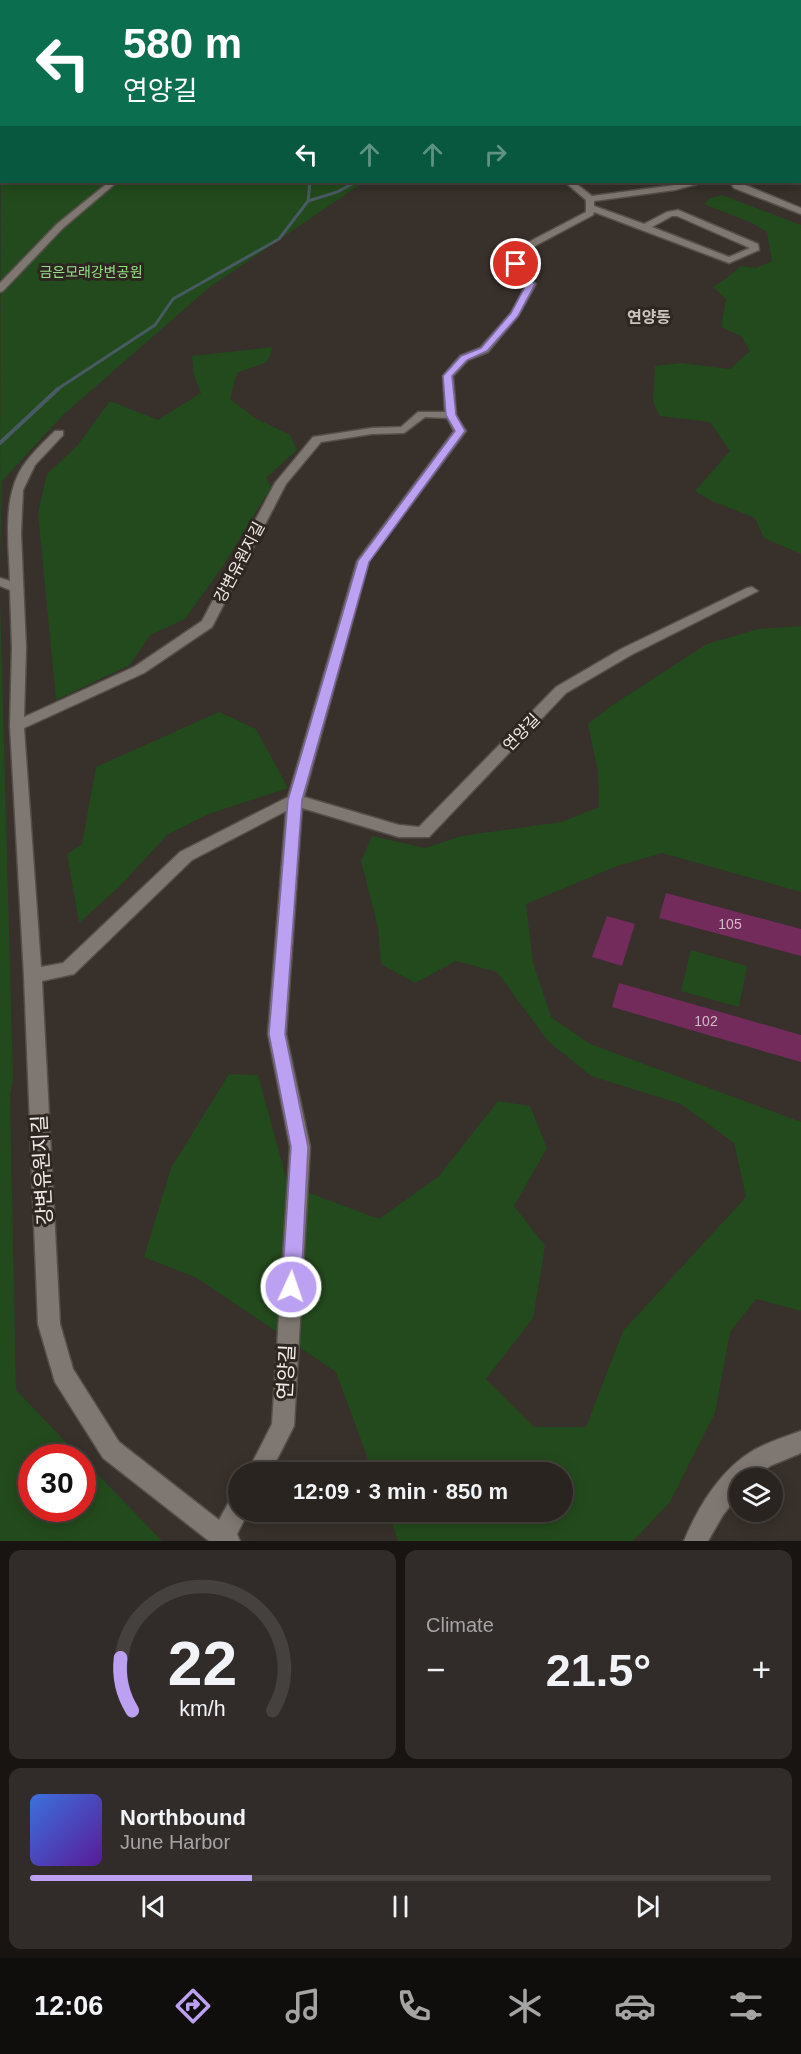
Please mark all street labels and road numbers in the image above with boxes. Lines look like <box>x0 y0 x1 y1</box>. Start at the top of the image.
street label: 강변유원지길 <box>211 519 268 605</box>
street label: 연양길 <box>500 711 543 754</box>
street label: 강변유원지길 <box>28 1114 56 1226</box>
street label: 연양길 <box>274 1344 298 1400</box>

